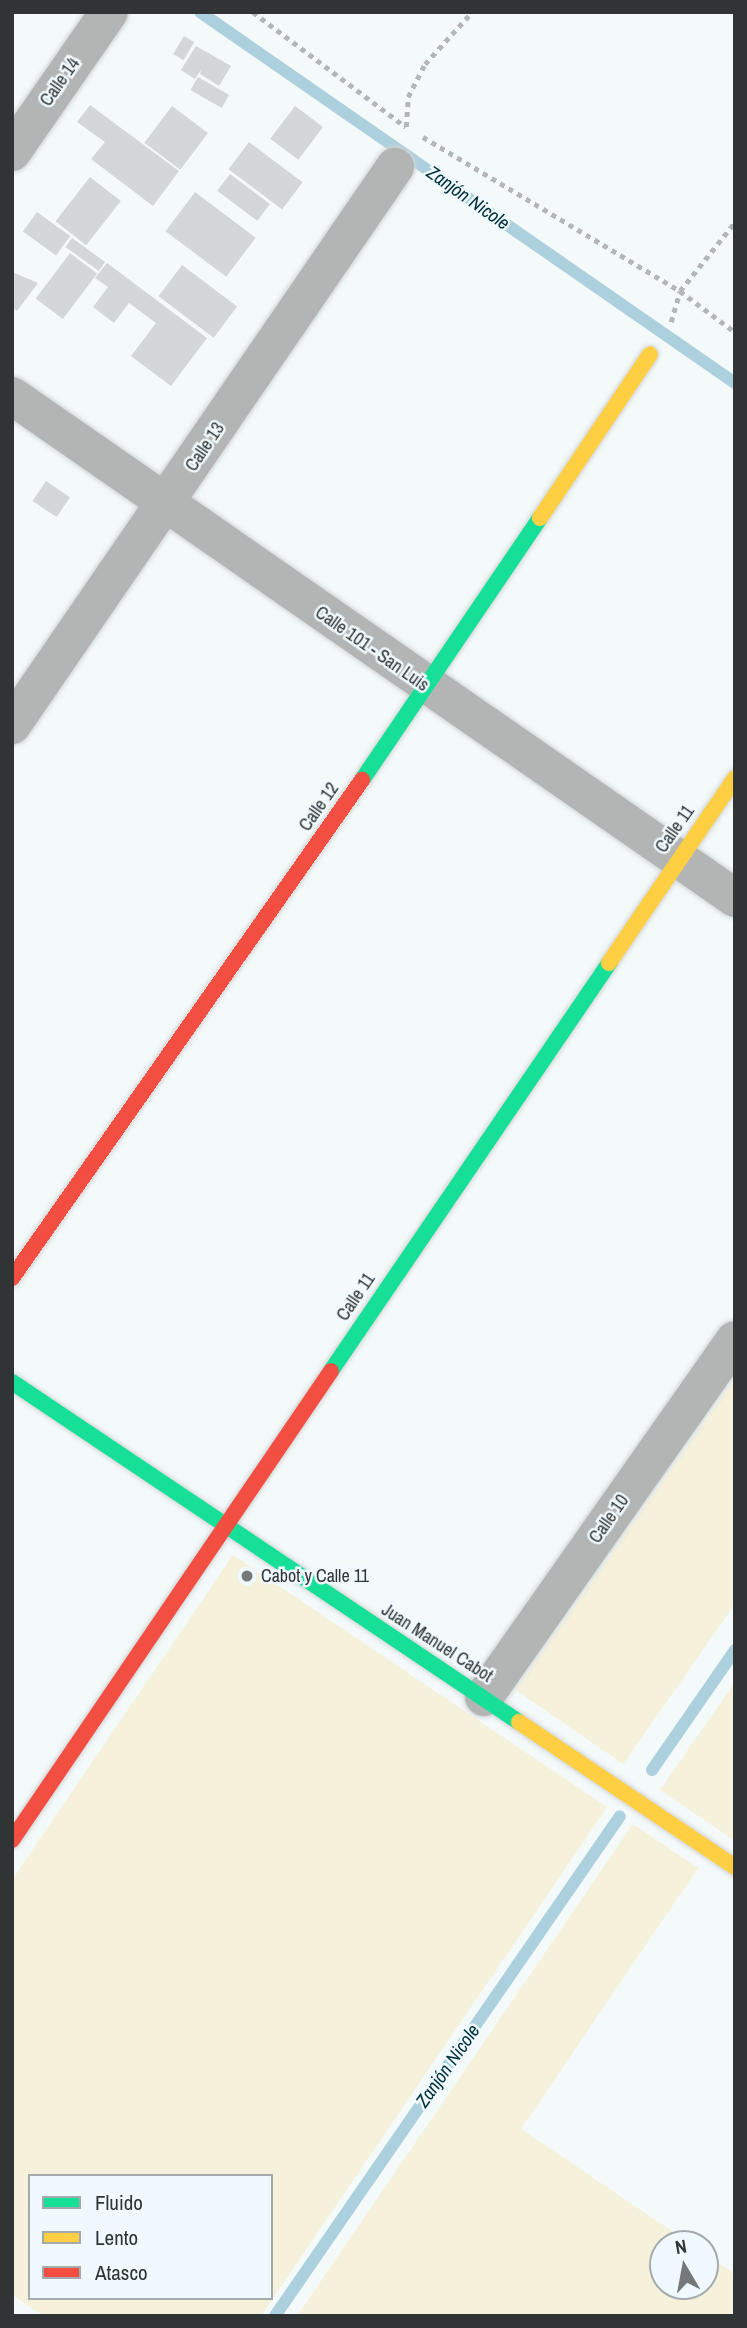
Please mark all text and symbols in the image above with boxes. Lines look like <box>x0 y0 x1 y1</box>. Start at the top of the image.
street label: Calle 14 <box>36 54 84 110</box>
water label: Zanjón Nicole <box>422 161 514 235</box>
street label: Calle 13 <box>181 419 229 475</box>
street label: Calle 101 - San Luis <box>311 602 433 696</box>
street label: Calle 12 <box>295 779 343 835</box>
street label: Calle 11 <box>651 801 699 857</box>
street label: Calle 11 <box>332 1269 380 1325</box>
street label: Calle 10 <box>585 1491 633 1547</box>
place label: Cabot y Calle 11 <box>261 1565 369 1587</box>
marker: Cabot y Calle 11 <box>239 1568 255 1584</box>
street label: Juan Manuel Cabot <box>377 1599 497 1687</box>
water label: Zanjón Nicole <box>411 2020 485 2112</box>
legend <box>28 2174 273 2300</box>
text: Fluido <box>95 2188 143 2217</box>
text: Lento <box>95 2223 138 2252</box>
north arrow <box>649 2230 719 2300</box>
text: N <box>673 2233 688 2260</box>
text: Atasco <box>95 2258 148 2287</box>

